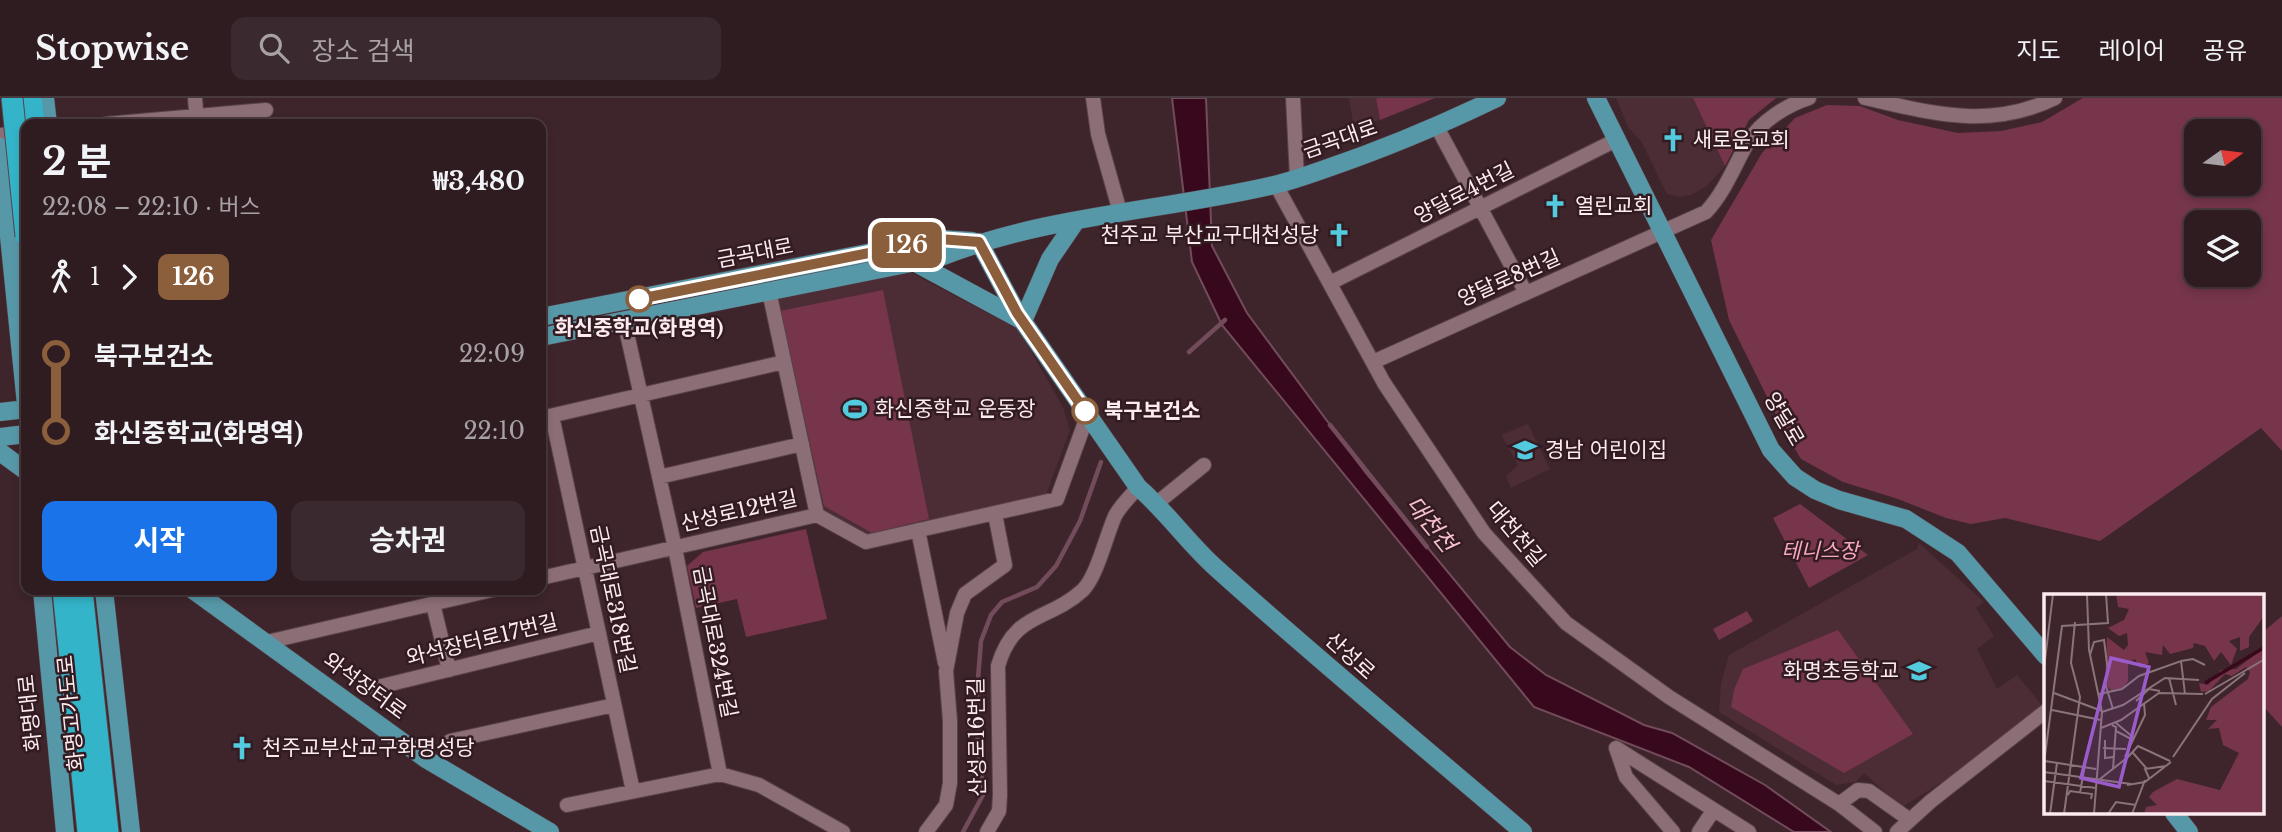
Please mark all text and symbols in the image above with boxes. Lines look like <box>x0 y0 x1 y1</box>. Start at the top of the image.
search box <box>231 17 721 80</box>
text: Stopwise <box>35 28 189 69</box>
icon: search <box>255 29 293 67</box>
text: 장소 검색 <box>311 35 415 67</box>
text: 지도 <box>2016 36 2061 65</box>
text: 레이어 <box>2099 36 2165 65</box>
text: 공유 <box>2203 36 2247 65</box>
street label: 금곡대로 <box>1299 114 1381 164</box>
north arrow <box>2184 119 2261 196</box>
map controls <box>2184 119 2261 287</box>
church icon: 새로운교회 <box>1659 126 1687 154</box>
place label: 새로운교회 <box>1693 127 1790 153</box>
text: 2 분 <box>42 138 112 185</box>
street label: 양달로4번길 <box>1410 157 1518 229</box>
text: ₩3,480 <box>433 165 525 197</box>
church icon: 열린교회 <box>1541 192 1569 220</box>
text: 22:08 – 22:10 · 버스 <box>42 193 261 221</box>
place label: 열린교회 <box>1575 193 1652 219</box>
button: layers <box>2184 210 2261 287</box>
church icon: 천주교 부산교구대천성당 <box>1325 221 1353 249</box>
line badge: 126 <box>867 222 947 268</box>
place label: 천주교 부산교구대천성당 <box>1100 222 1319 248</box>
text: 126 <box>886 230 928 259</box>
street label: 금곡대로 <box>715 233 795 273</box>
street label: 양달로8번길 <box>1454 244 1564 312</box>
icon: walk <box>42 258 80 296</box>
icon: forward <box>110 258 148 296</box>
text: 126 <box>172 262 215 291</box>
text: 1 <box>90 263 100 291</box>
marker: 화신중학교(화명역) <box>626 286 652 312</box>
place label: 화신중학교(화명역) <box>555 315 723 341</box>
text: 북구보건소 <box>94 340 214 372</box>
text: 22:09 <box>459 340 525 368</box>
street label: 양달로 <box>1758 387 1810 451</box>
sports icon: 화신중학교 운동장 <box>841 395 869 423</box>
place label: 화신중학교 운동장 <box>875 396 1036 422</box>
marker: 북구보건소 <box>1072 398 1098 424</box>
place label: 북구보건소 <box>1104 398 1201 424</box>
text: 화신중학교(화명역) <box>94 417 303 449</box>
text: 22:10 <box>463 417 525 445</box>
school or university icon: 경남 어린이집 <box>1511 436 1539 464</box>
place label: 경남 어린이집 <box>1545 437 1667 463</box>
street label: 산성로12번길 <box>678 485 800 537</box>
water label: 대천천 <box>1400 491 1464 560</box>
street label: 대천천길 <box>1481 496 1551 572</box>
button: 시작 <box>42 501 277 581</box>
button: 승차권 <box>291 501 525 581</box>
street label: 금곡대로318번길 <box>585 522 641 676</box>
park label: 테니스장 <box>1781 538 1861 564</box>
street label: 금곡대로324번길 <box>688 564 742 720</box>
inset map <box>2044 594 2264 814</box>
street label: 와석장터로17번길 <box>404 609 560 671</box>
street label: 산성로 <box>1320 627 1380 685</box>
street label: 와석장터로 <box>318 647 412 725</box>
street label: 화명고가도로 <box>52 654 90 772</box>
school or university icon: 화명초등학교 <box>1905 657 1933 685</box>
place label: 화명초등학교 <box>1783 658 1899 684</box>
street label: 화명대로 <box>13 673 47 753</box>
street label: 산성로16번길 <box>963 677 991 797</box>
church icon: 천주교부산교구화명성당 <box>228 734 256 762</box>
place label: 천주교부산교구화명성당 <box>262 735 475 761</box>

